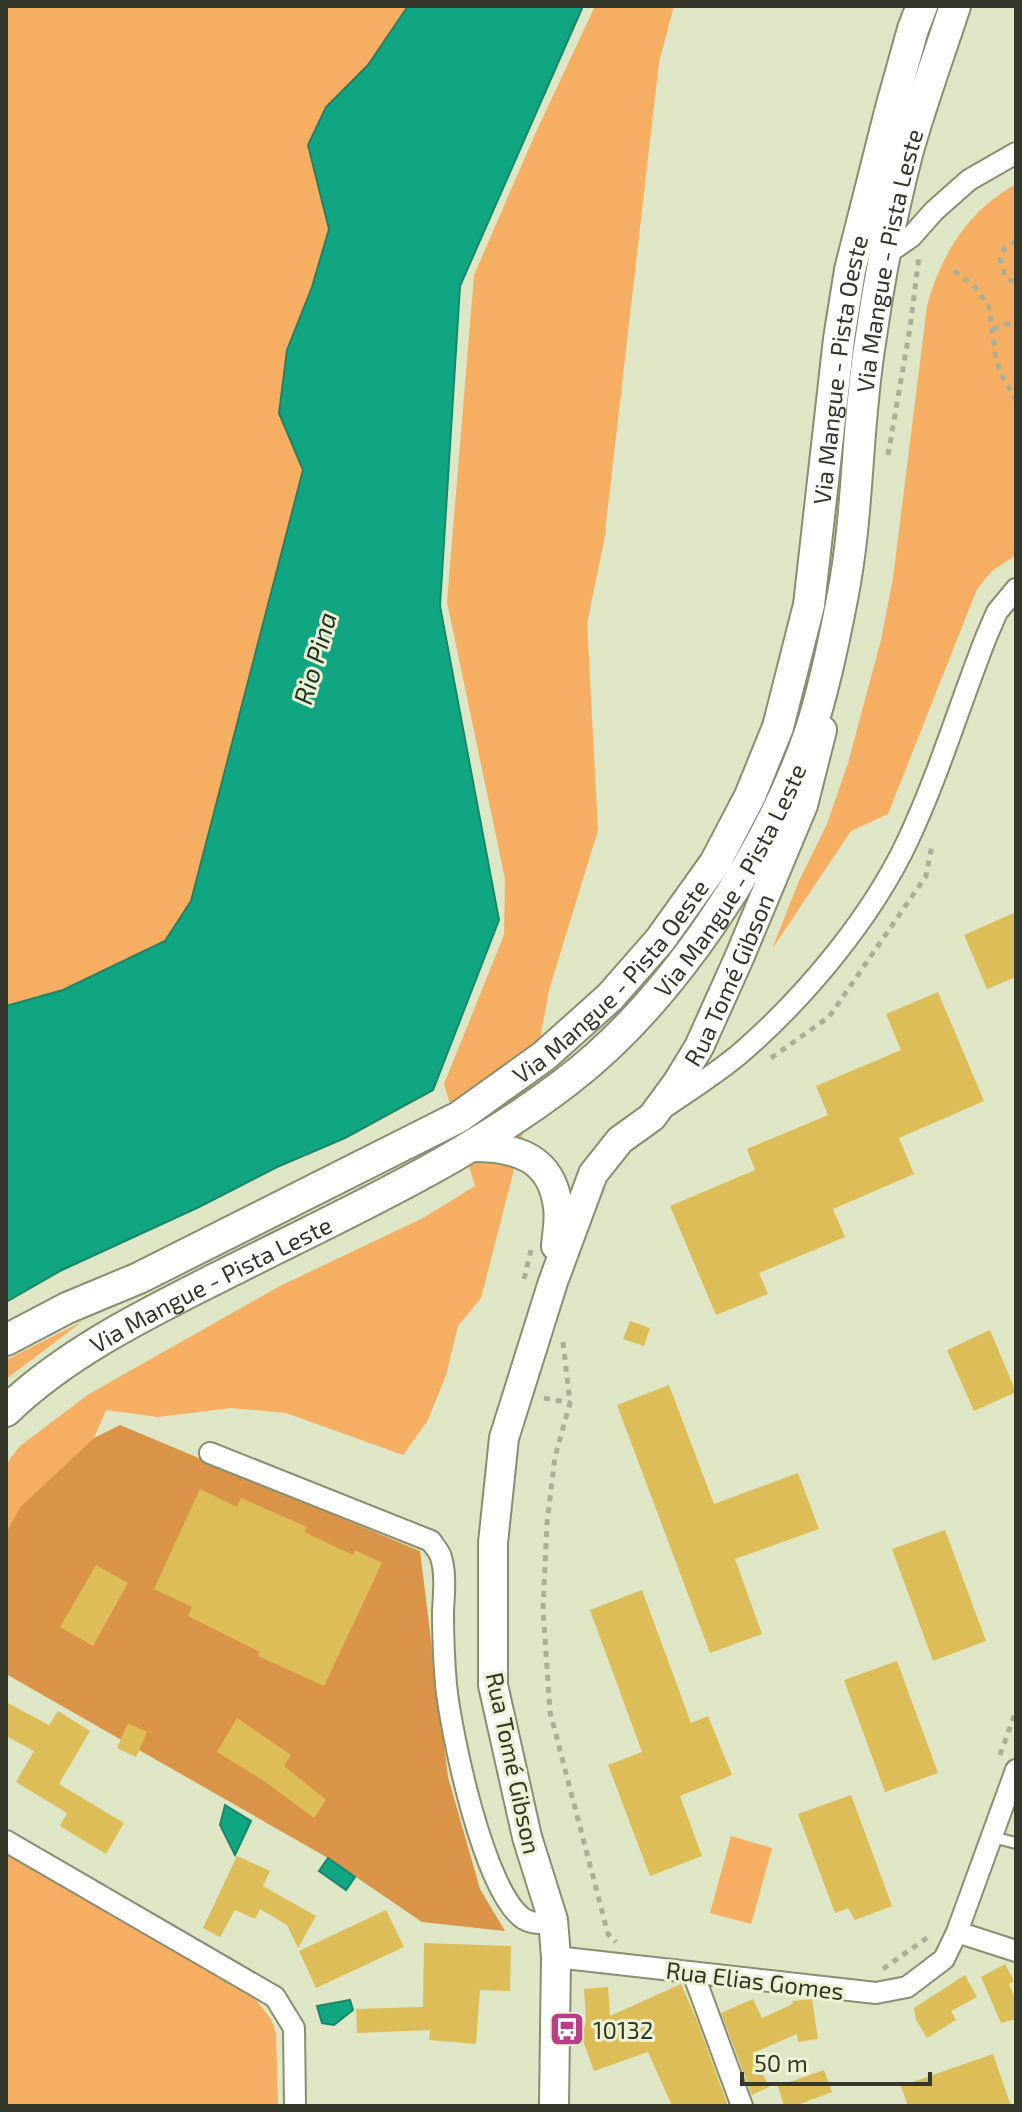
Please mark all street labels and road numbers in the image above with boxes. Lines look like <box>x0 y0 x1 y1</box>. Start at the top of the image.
street label: Via Mangue - Pista Leste <box>849 125 928 394</box>
street label: Via Mangue - Pista Oeste <box>806 232 873 506</box>
street label: Via Mangue - Pista Leste <box>647 759 811 1002</box>
street label: Via Mangue - Pista Oeste <box>507 873 714 1089</box>
street label: Rua Tomé Gibson <box>677 889 779 1071</box>
street label: Via Mangue - Pista Leste <box>84 1209 336 1358</box>
street label: Rua Tomé Gibson <box>481 1669 547 1857</box>
street label: Rua Elias Gomes <box>664 1955 846 2005</box>

